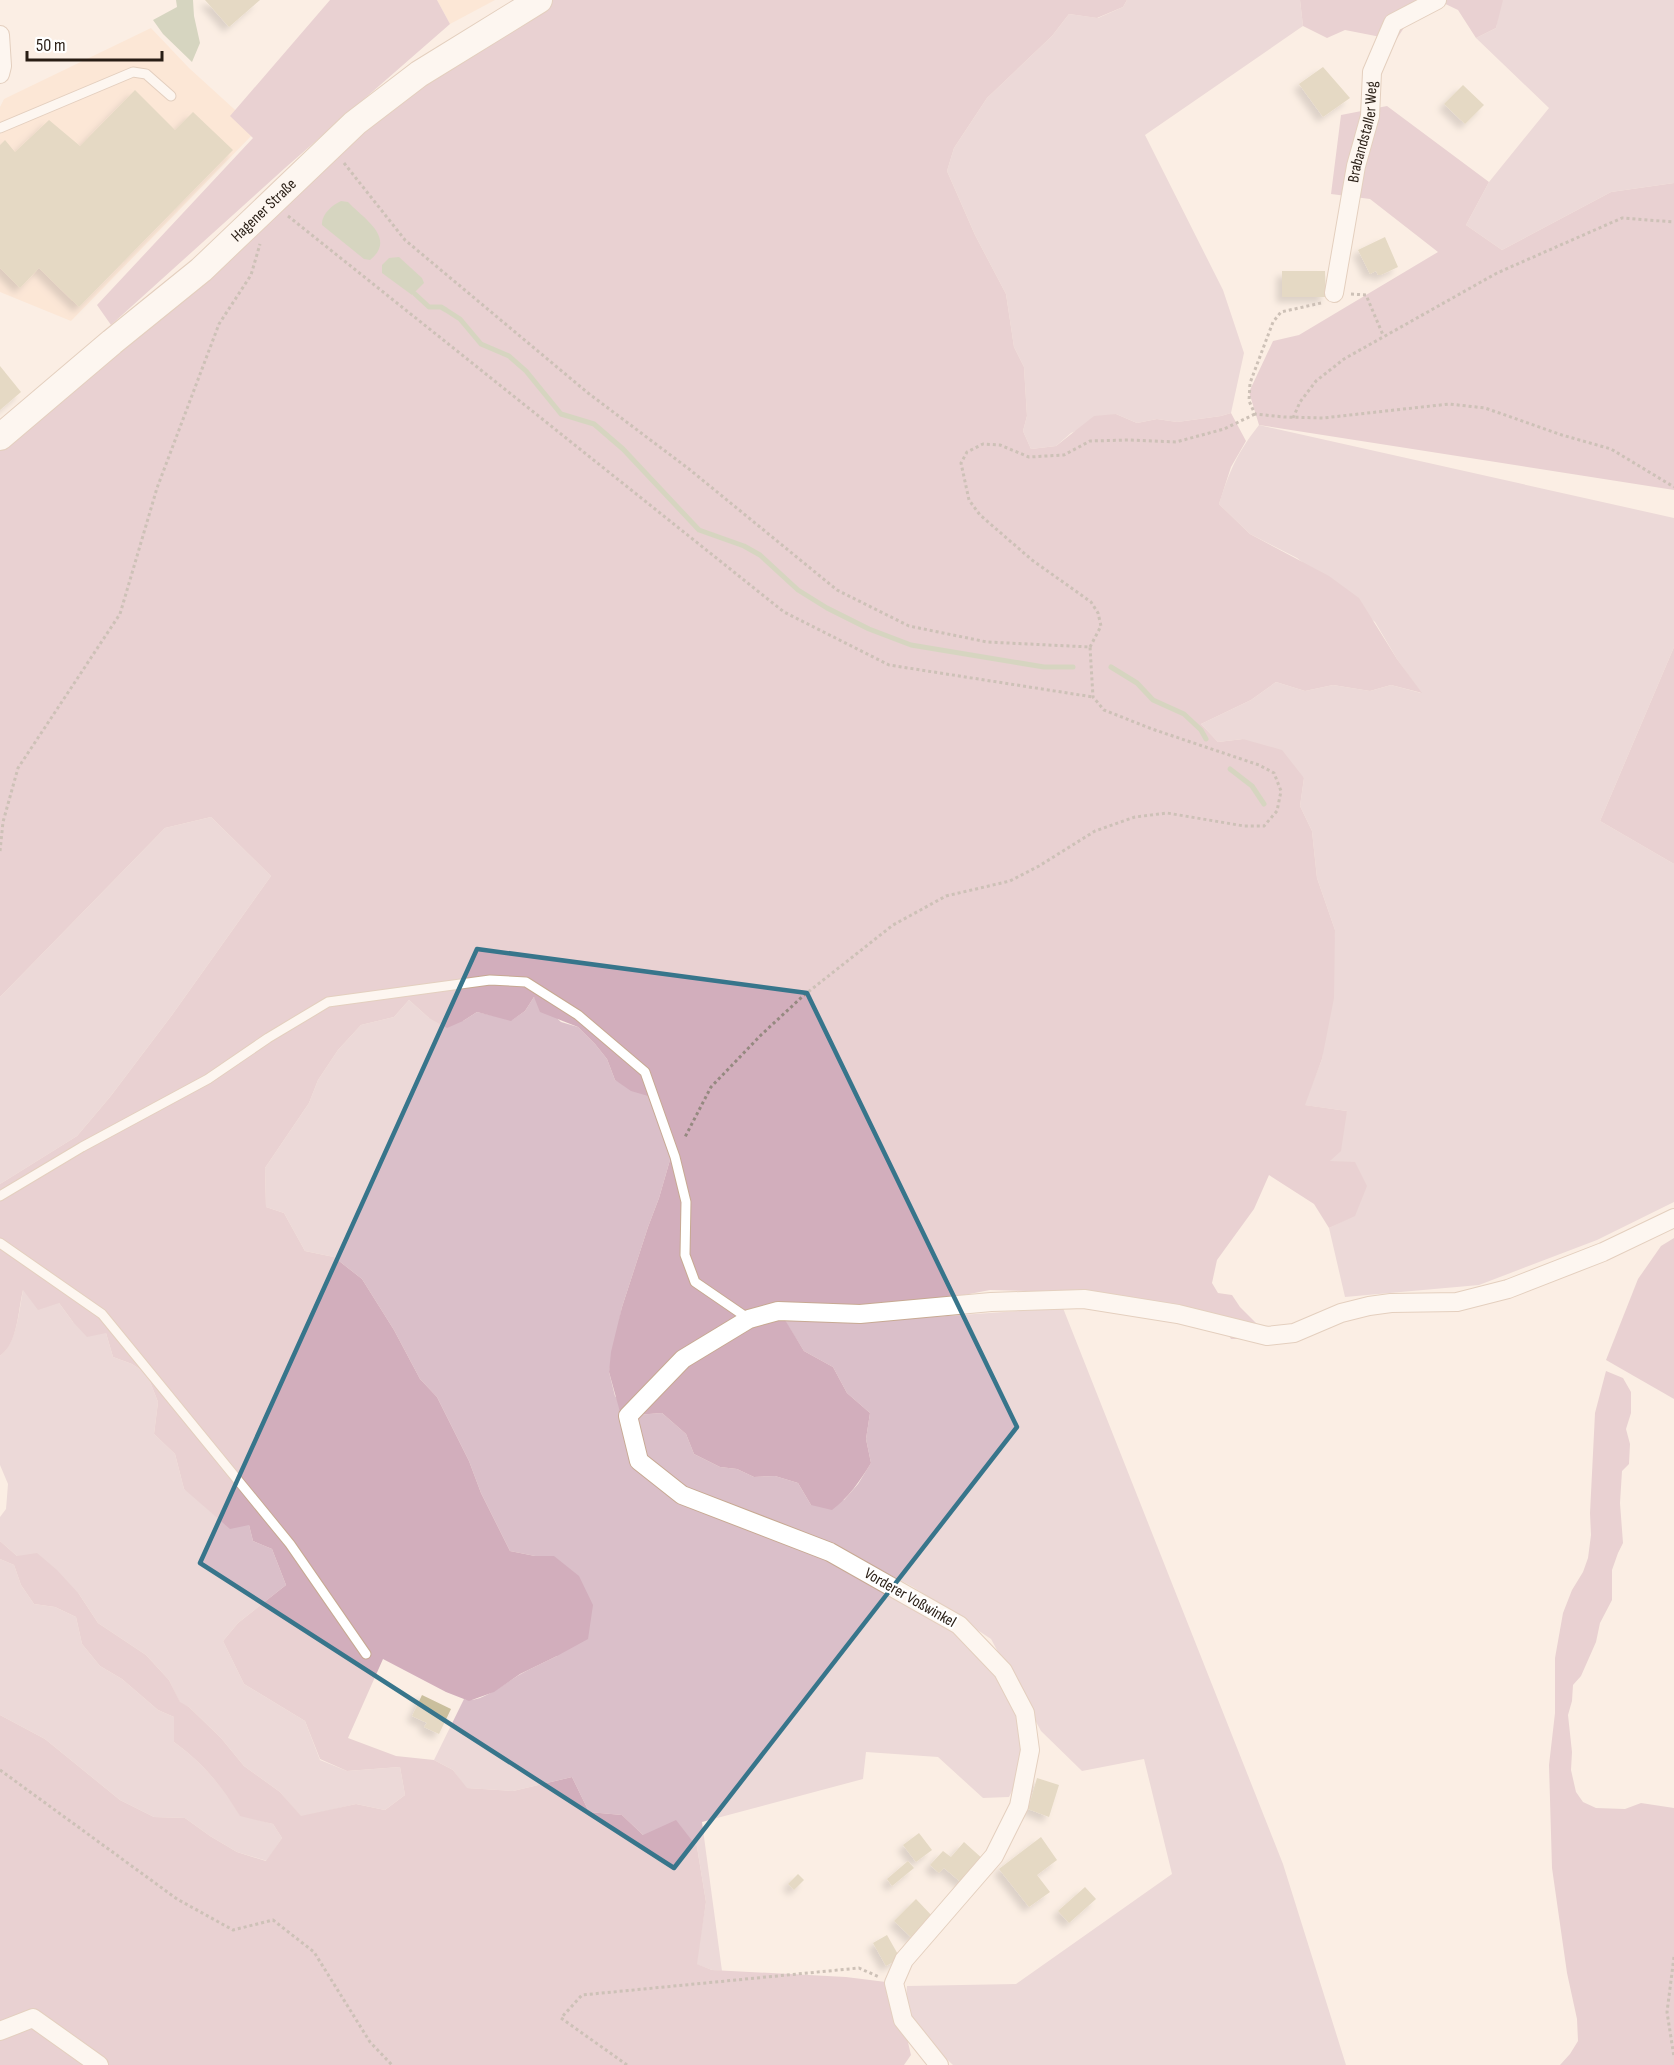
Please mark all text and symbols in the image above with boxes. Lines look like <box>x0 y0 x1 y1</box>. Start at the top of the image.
scale bar <box>27 24 162 62</box>
text: 50 m <box>36 35 66 56</box>
street label: Brabandstaller Weg <box>1344 81 1381 184</box>
street label: Hagener Straße <box>227 175 300 246</box>
street label: Vorderer Voßwinkel <box>861 1564 959 1632</box>

